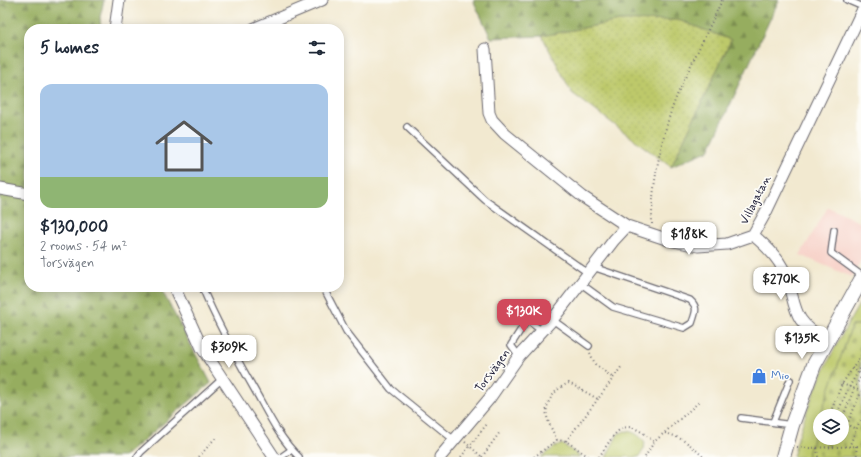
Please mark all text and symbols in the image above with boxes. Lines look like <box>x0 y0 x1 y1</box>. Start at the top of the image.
text: 5 homes <box>40 37 99 59</box>
icon: filters <box>306 37 328 59</box>
icon: home <box>148 110 220 182</box>
street label: Villagatan <box>737 172 776 227</box>
text: $130,000 <box>40 216 108 238</box>
pin: $188K <box>661 222 717 256</box>
text: $188K <box>671 226 707 243</box>
text: 2 rooms · 54 m² <box>40 238 127 255</box>
text: Torsvägen <box>40 255 94 272</box>
pin: $270K <box>753 267 809 301</box>
text: $270K <box>762 271 800 288</box>
pin: $130K <box>496 299 552 333</box>
text: $130K <box>506 303 542 320</box>
pin: $135K <box>774 326 830 360</box>
text: $135K <box>784 330 820 347</box>
pin: $309K <box>201 335 257 369</box>
text: $309K <box>211 339 247 356</box>
street label: Torsvägen <box>472 346 514 396</box>
shop icon: Mio <box>750 367 768 385</box>
place label: Mio <box>771 368 789 384</box>
map controls <box>813 409 849 445</box>
button: layers <box>813 409 849 445</box>

